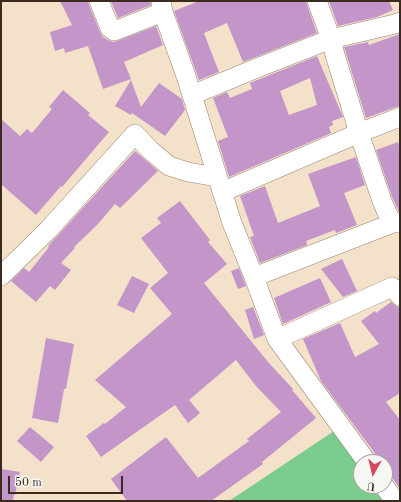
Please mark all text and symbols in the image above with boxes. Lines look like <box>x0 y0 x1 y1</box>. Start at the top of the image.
north arrow <box>353 454 393 494</box>
scale bar <box>10 468 125 494</box>
text: 50 m <box>15 477 42 489</box>
text: U <box>366 479 376 491</box>

